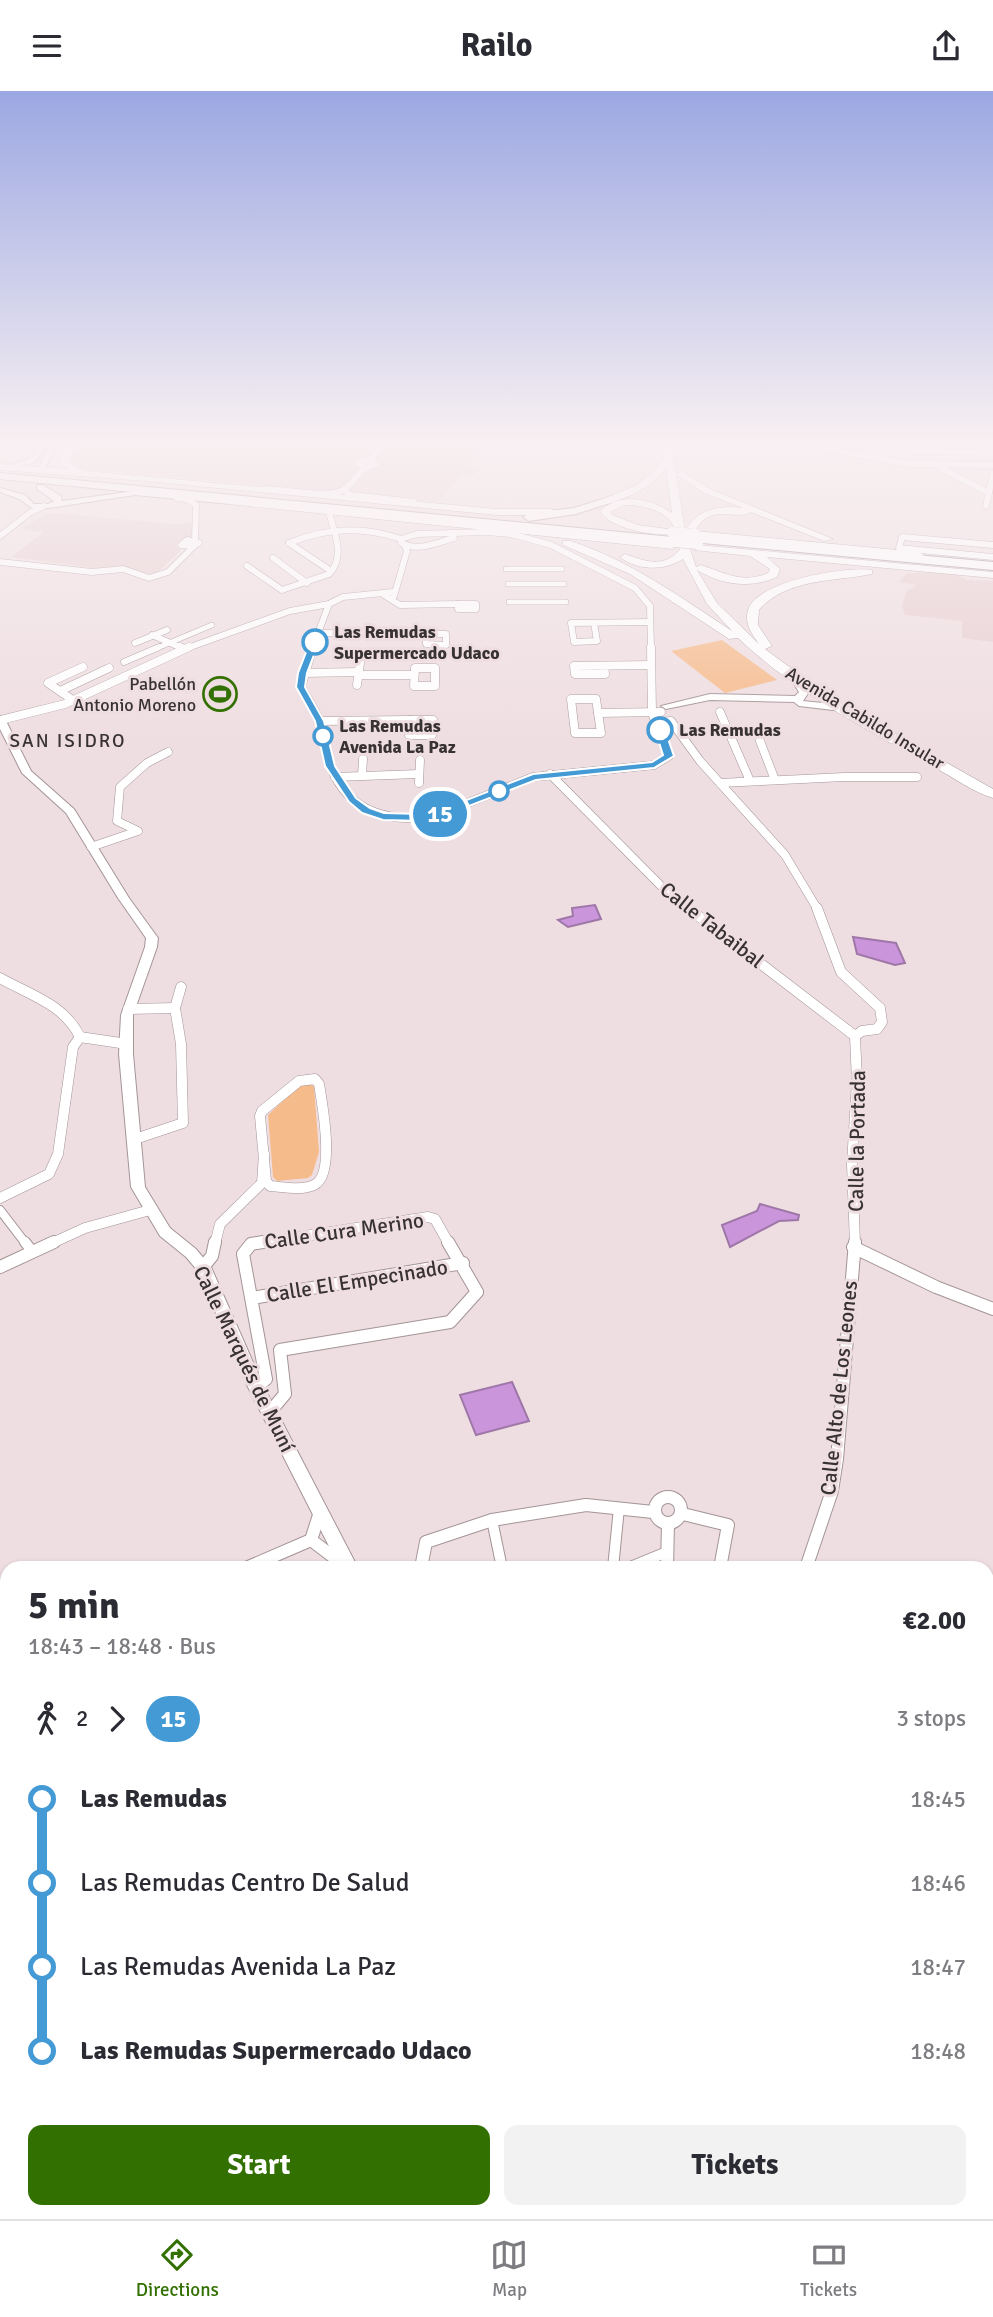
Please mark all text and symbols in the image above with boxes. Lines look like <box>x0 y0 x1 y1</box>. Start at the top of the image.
text: Railo <box>461 26 532 65</box>
icon: menu <box>28 27 66 65</box>
icon: share <box>927 27 965 65</box>
place label: Las Remudas Supermercado Udaco <box>334 621 500 664</box>
marker: Las Remudas Supermercado Udaco <box>302 629 328 655</box>
street label: Avenida Cabildo Insular <box>782 662 949 774</box>
place label: Pabellón Antonio Moreno <box>73 673 196 716</box>
sports icon: Pabellón Antonio Moreno <box>201 675 239 713</box>
place label: Las Remudas Avenida La Paz <box>339 715 456 758</box>
marker: Las Remudas <box>647 717 673 743</box>
place label: Las Remudas <box>679 719 781 741</box>
marker: Las Remudas Avenida La Paz <box>313 726 333 746</box>
district label: SAN ISIDRO <box>10 729 126 753</box>
unlabelled marker <box>489 781 509 801</box>
line badge: 15 <box>408 791 472 837</box>
text: 15 <box>427 799 453 829</box>
street label: Calle Tabaibal <box>655 876 769 974</box>
street label: Calle la Portada <box>843 1070 871 1212</box>
street label: Calle Cura Merino <box>263 1207 425 1255</box>
street label: Calle El Empecinado <box>265 1254 449 1308</box>
street label: Calle Marqués de Muní <box>188 1262 301 1457</box>
street label: Calle Alto de Los Leones <box>815 1279 863 1497</box>
text: 5 min <box>28 1582 120 1629</box>
text: €2.00 <box>902 1605 966 1637</box>
text: 18:43 – 18:48 · Bus <box>28 1632 216 1661</box>
icon: walk <box>28 1700 66 1738</box>
icon: forward <box>98 1700 136 1738</box>
text: 2 <box>76 1704 88 1733</box>
text: 15 <box>160 1704 186 1734</box>
text: 3 stops <box>896 1704 966 1733</box>
text: Las Remudas <box>80 1783 227 1815</box>
text: 18:45 <box>910 1785 966 1814</box>
text: Las Remudas Centro De Salud <box>80 1867 410 1899</box>
text: 18:46 <box>910 1869 966 1898</box>
text: Las Remudas Avenida La Paz <box>80 1951 396 1983</box>
text: 18:47 <box>910 1953 966 1982</box>
text: Las Remudas Supermercado Udaco <box>80 2035 472 2067</box>
text: 18:48 <box>910 2037 966 2066</box>
button: Start <box>28 2125 490 2205</box>
button: Tickets <box>504 2125 966 2205</box>
tab: Directions <box>136 2236 219 2302</box>
tab: Map <box>490 2236 528 2302</box>
tab: Tickets <box>800 2236 857 2302</box>

